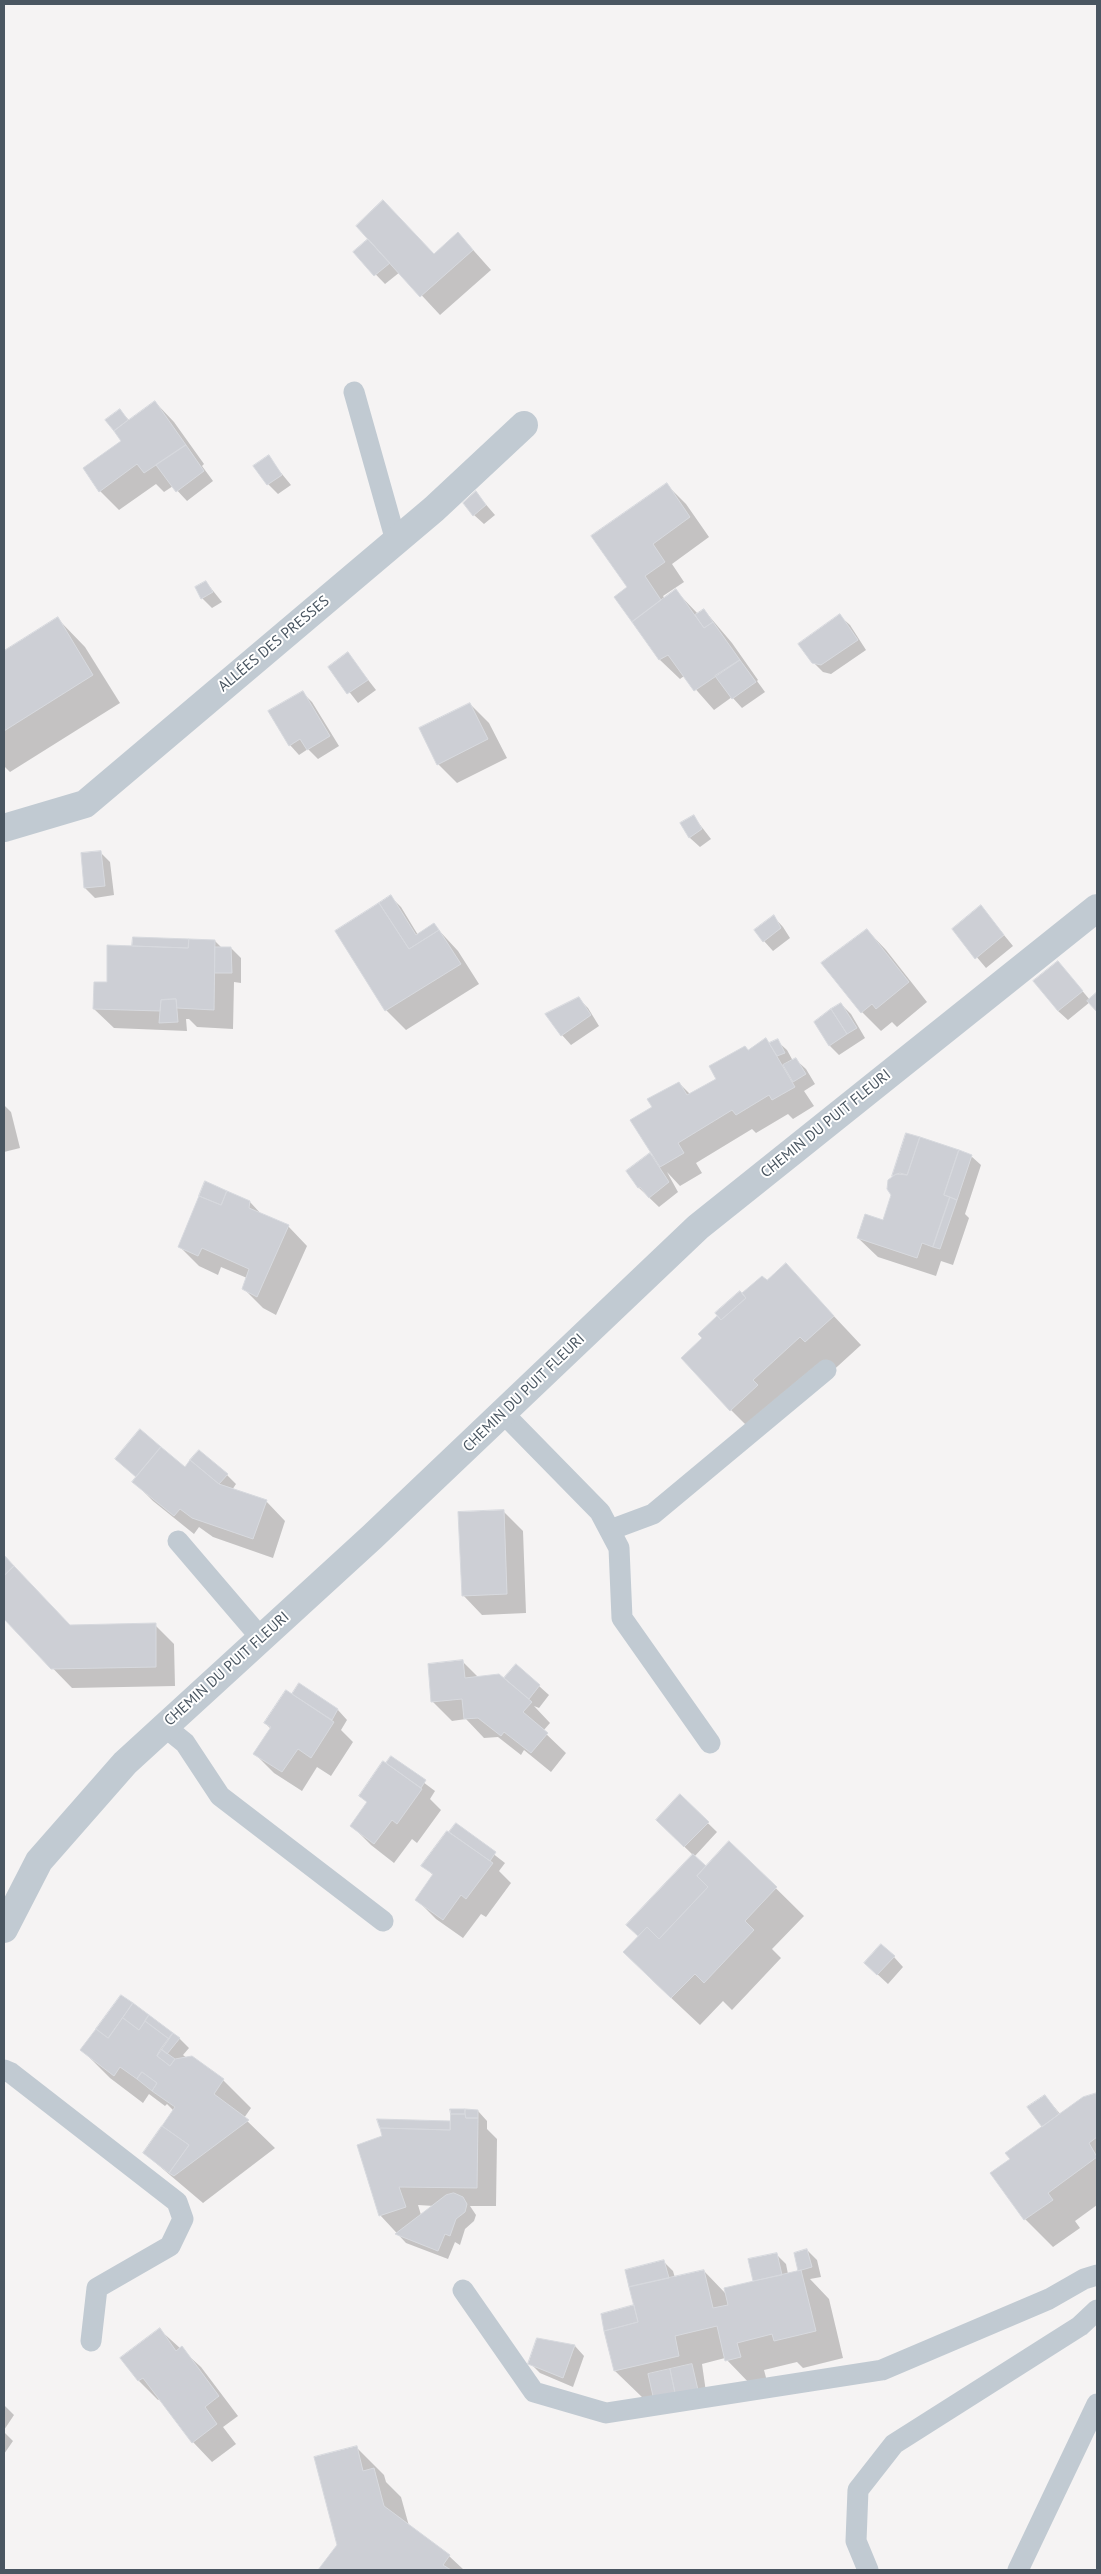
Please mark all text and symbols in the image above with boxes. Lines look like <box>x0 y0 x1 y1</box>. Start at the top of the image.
street label: ALLÉES DES PRESSES <box>215 592 333 696</box>
street label: CHEMIN DU PUIT FLEURI <box>757 1066 895 1182</box>
street label: CHEMIN DU PUIT FLEURI <box>459 1330 589 1456</box>
street label: CHEMIN DU PUIT FLEURI <box>161 1608 293 1730</box>

